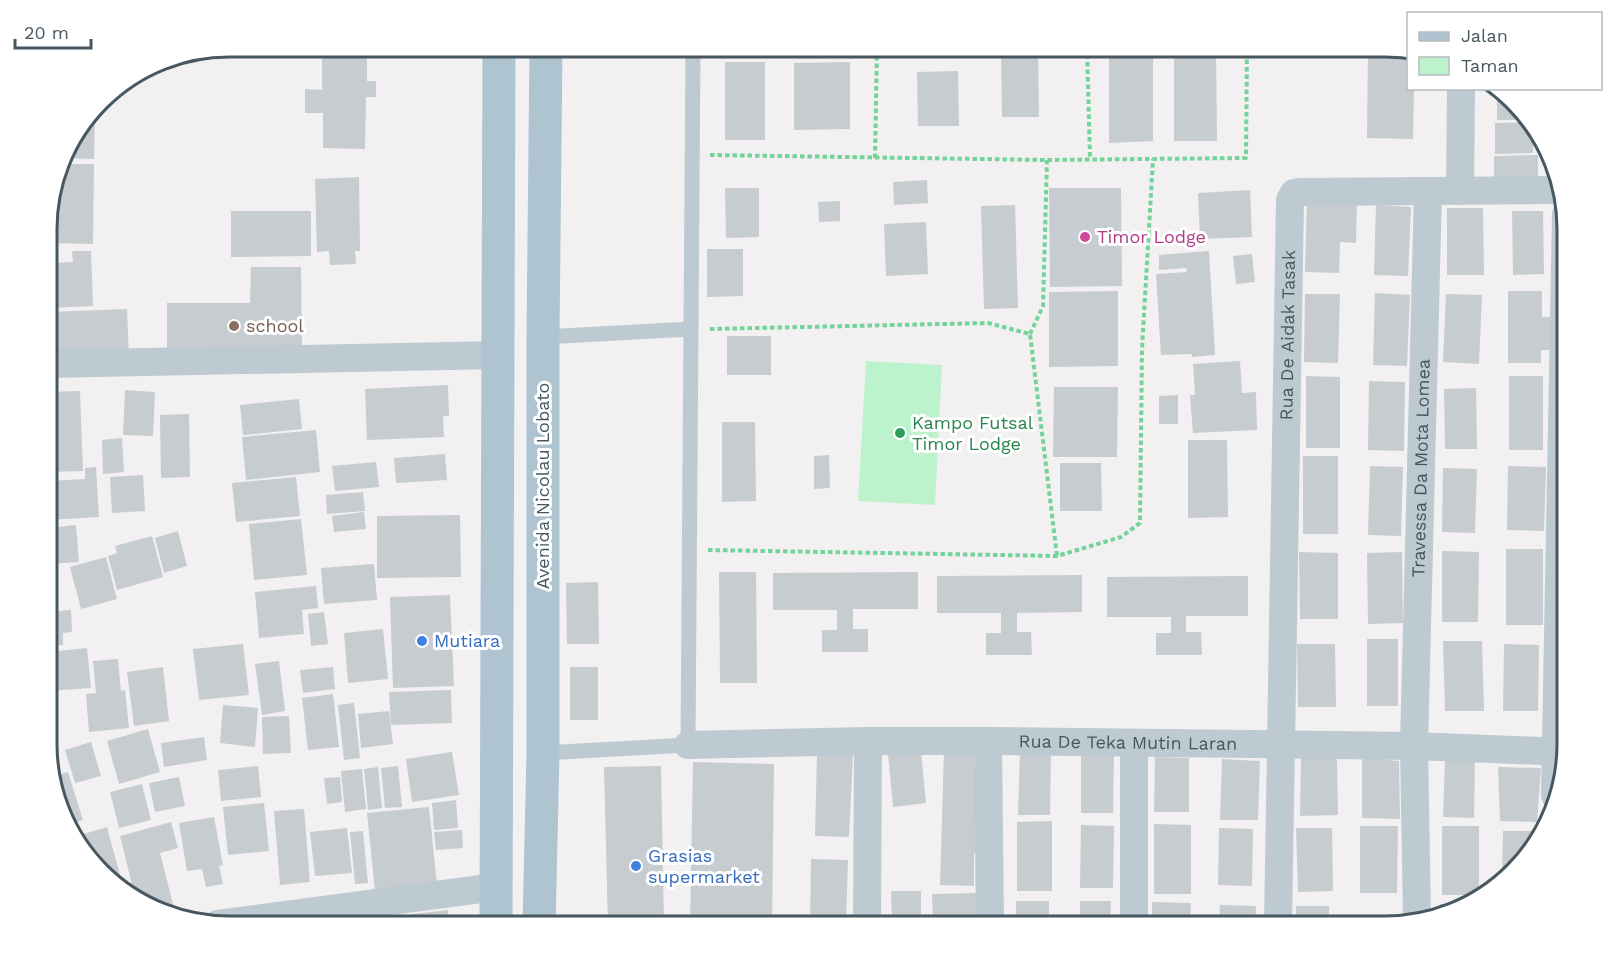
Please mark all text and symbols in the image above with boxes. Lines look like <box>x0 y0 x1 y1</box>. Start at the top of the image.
scale bar <box>15 12 92 50</box>
legend <box>1407 12 1602 90</box>
text: 20 m <box>24 22 69 43</box>
text: Jalan <box>1461 25 1508 46</box>
text: Taman <box>1461 55 1519 76</box>
place label: Timor Lodge <box>1097 226 1206 247</box>
marker: Timor Lodge <box>1078 230 1092 244</box>
street label: Rua De Aidak Tasak <box>1275 250 1299 420</box>
place label: school <box>246 315 304 336</box>
marker: school <box>227 319 241 333</box>
street label: Travessa Da Mota Lomea <box>1407 359 1434 578</box>
street label: Avenida Nicolau Lobato <box>532 383 553 589</box>
place label: Kampo Futsal Timor Lodge <box>912 412 1034 454</box>
marker: Kampo Futsal Timor Lodge <box>893 426 907 440</box>
place label: Mutiara <box>434 630 500 651</box>
marker: Mutiara <box>415 634 429 648</box>
street label: Rua De Teka Mutin Laran <box>1019 730 1237 754</box>
place label: Grasias supermarket <box>648 845 760 887</box>
marker: Grasias supermarket <box>629 859 643 873</box>

